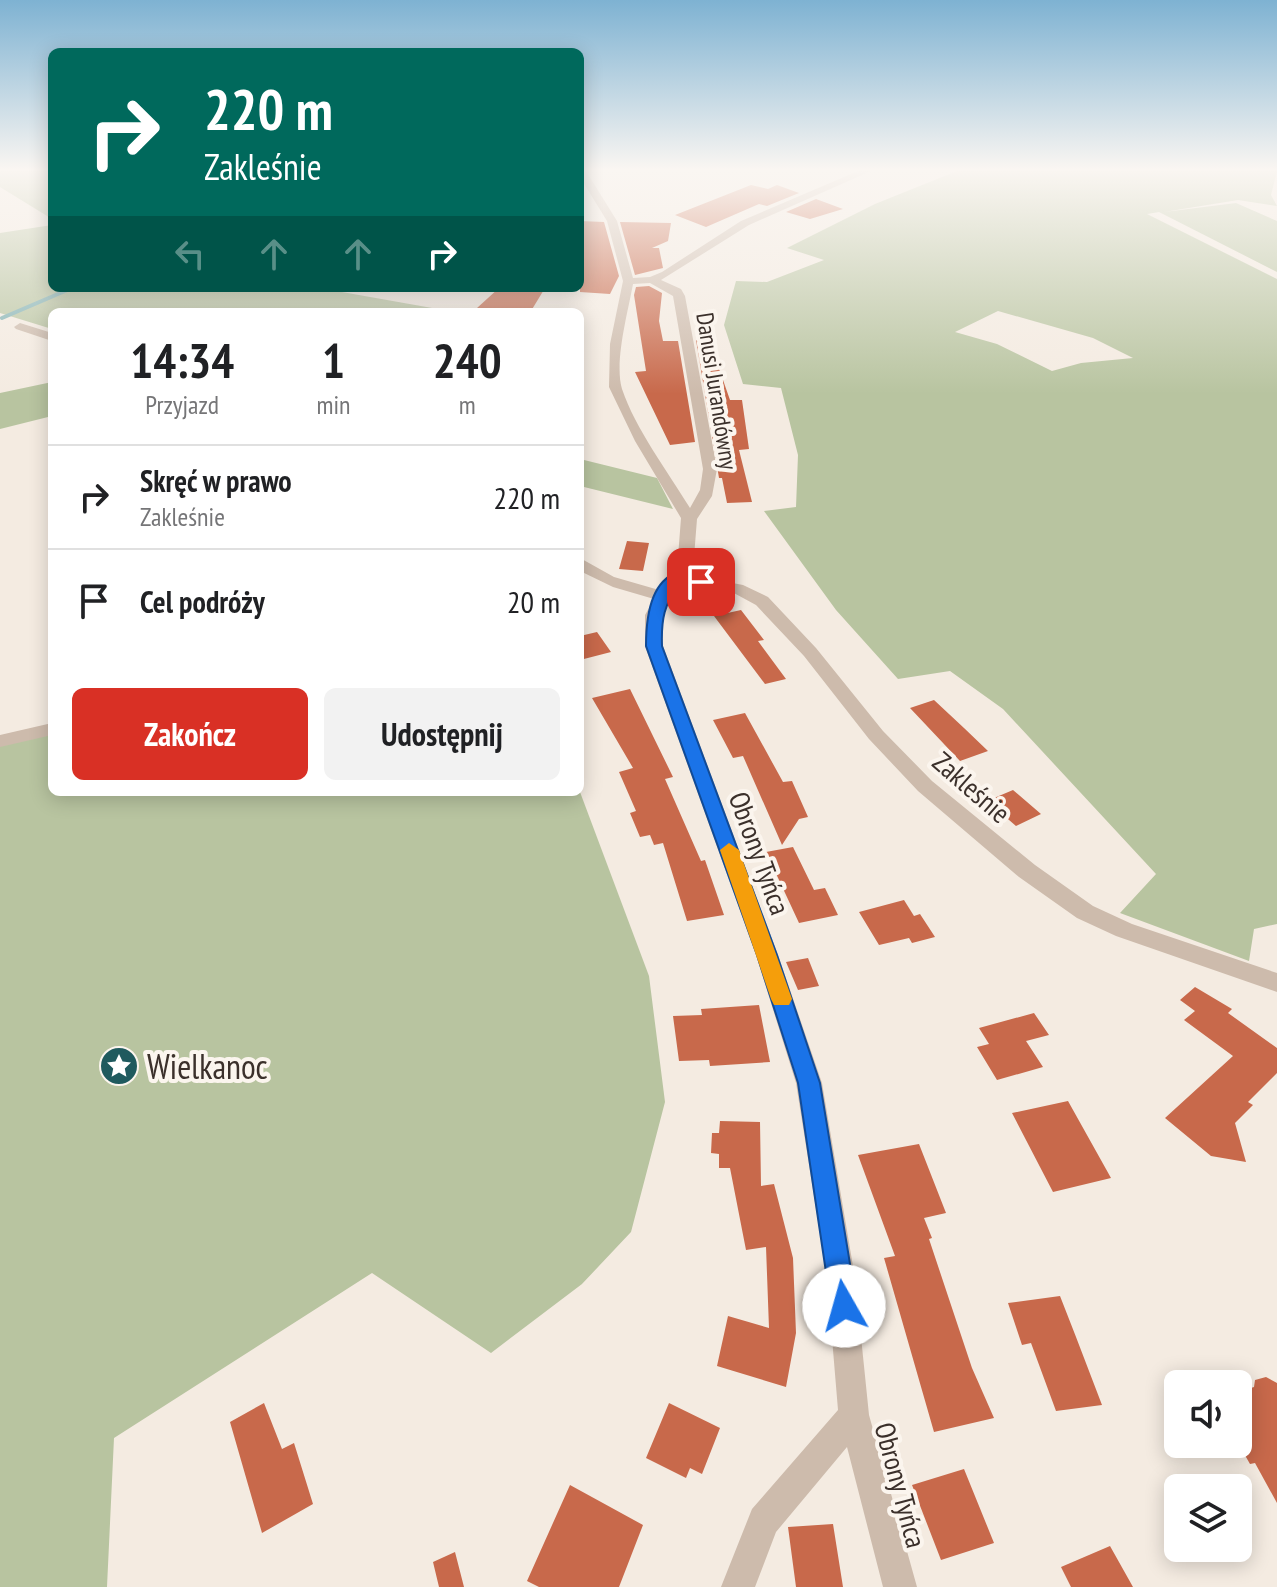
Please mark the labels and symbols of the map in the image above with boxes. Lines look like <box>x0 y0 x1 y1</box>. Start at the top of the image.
street label: Danusi Jurandówny <box>689 310 745 472</box>
pin <box>667 548 735 616</box>
street label: Zakleśnie <box>925 743 1019 831</box>
street label: Obrony Tyńca <box>721 786 799 920</box>
place label: Wielkanoc <box>147 1044 268 1088</box>
place icon: Wielkanoc <box>98 1045 140 1087</box>
position arrow <box>802 1264 886 1348</box>
street label: Obrony Tyńca <box>867 1418 935 1552</box>

